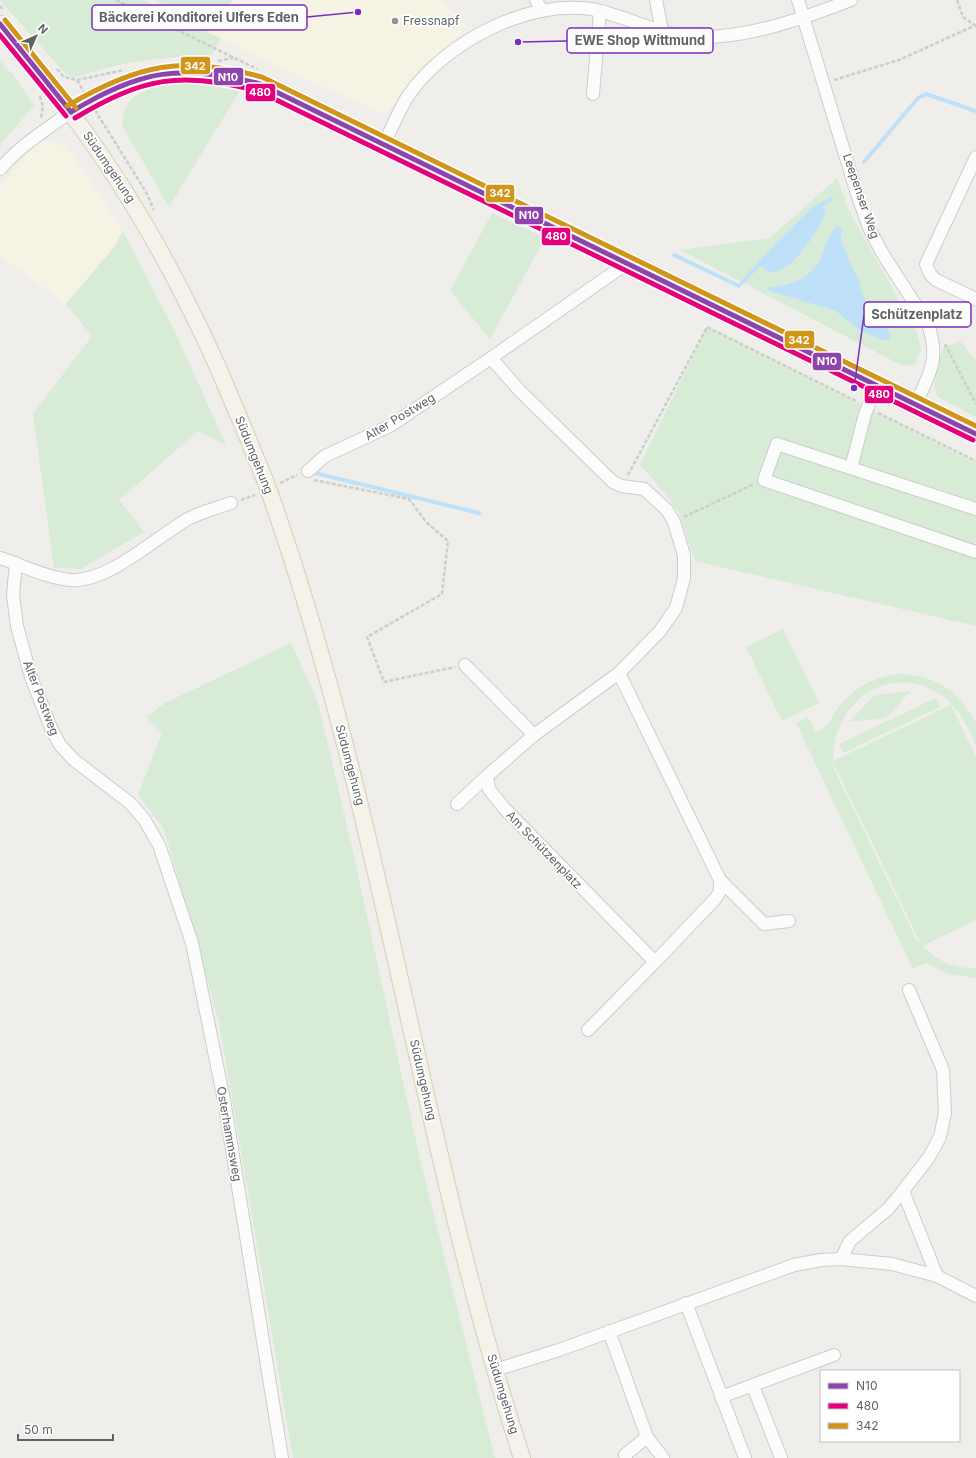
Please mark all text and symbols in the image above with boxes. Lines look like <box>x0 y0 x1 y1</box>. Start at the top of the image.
callout: Bäckerei Konditorei Ulfers Eden <box>92 5 307 30</box>
text: Bäckerei Konditorei Ulfers Eden <box>99 9 299 25</box>
place label: Fressnapf <box>403 13 460 28</box>
north arrow <box>16 16 56 56</box>
marker: Fressnapf <box>390 16 400 26</box>
text: N <box>35 21 51 37</box>
callout: EWE Shop Wittmund <box>567 28 713 53</box>
text: EWE Shop Wittmund <box>575 32 705 48</box>
line badge: 342 <box>180 56 211 75</box>
text: 342 <box>184 59 206 73</box>
line badge: N10 <box>213 67 244 86</box>
text: N10 <box>218 70 238 84</box>
line badge: 480 <box>245 83 276 102</box>
text: 480 <box>249 85 271 99</box>
street label: Südumgehung <box>80 128 139 205</box>
street label: Leepenser Weg <box>840 151 883 240</box>
line badge: 342 <box>485 184 515 203</box>
text: 342 <box>489 186 511 200</box>
line badge: N10 <box>514 206 544 225</box>
text: N10 <box>519 208 539 222</box>
line badge: 480 <box>541 227 571 246</box>
text: 480 <box>545 229 567 243</box>
callout: Schützenplatz <box>864 302 971 327</box>
text: Schützenplatz <box>871 306 963 322</box>
line badge: 342 <box>784 330 815 349</box>
text: 342 <box>788 333 810 347</box>
line badge: N10 <box>812 352 842 371</box>
text: N10 <box>817 354 837 368</box>
line badge: 480 <box>864 385 894 404</box>
text: 480 <box>868 387 890 401</box>
street label: Alter Postweg <box>362 390 438 443</box>
street label: Südumgehung <box>232 414 277 496</box>
street label: Alter Postweg <box>20 658 63 738</box>
street label: Südumgehung <box>333 723 368 807</box>
street label: Am Schützenplatz <box>503 807 586 892</box>
street label: Südumgehung <box>407 1038 440 1122</box>
street label: Osterhammsweg <box>214 1085 245 1183</box>
street label: Südumgehung <box>484 1352 523 1436</box>
legend <box>820 1370 960 1442</box>
text: N10 <box>856 1378 878 1393</box>
text: 480 <box>856 1398 879 1413</box>
scale bar <box>18 1416 113 1442</box>
text: 342 <box>856 1418 878 1433</box>
text: 50 m <box>24 1422 53 1437</box>

